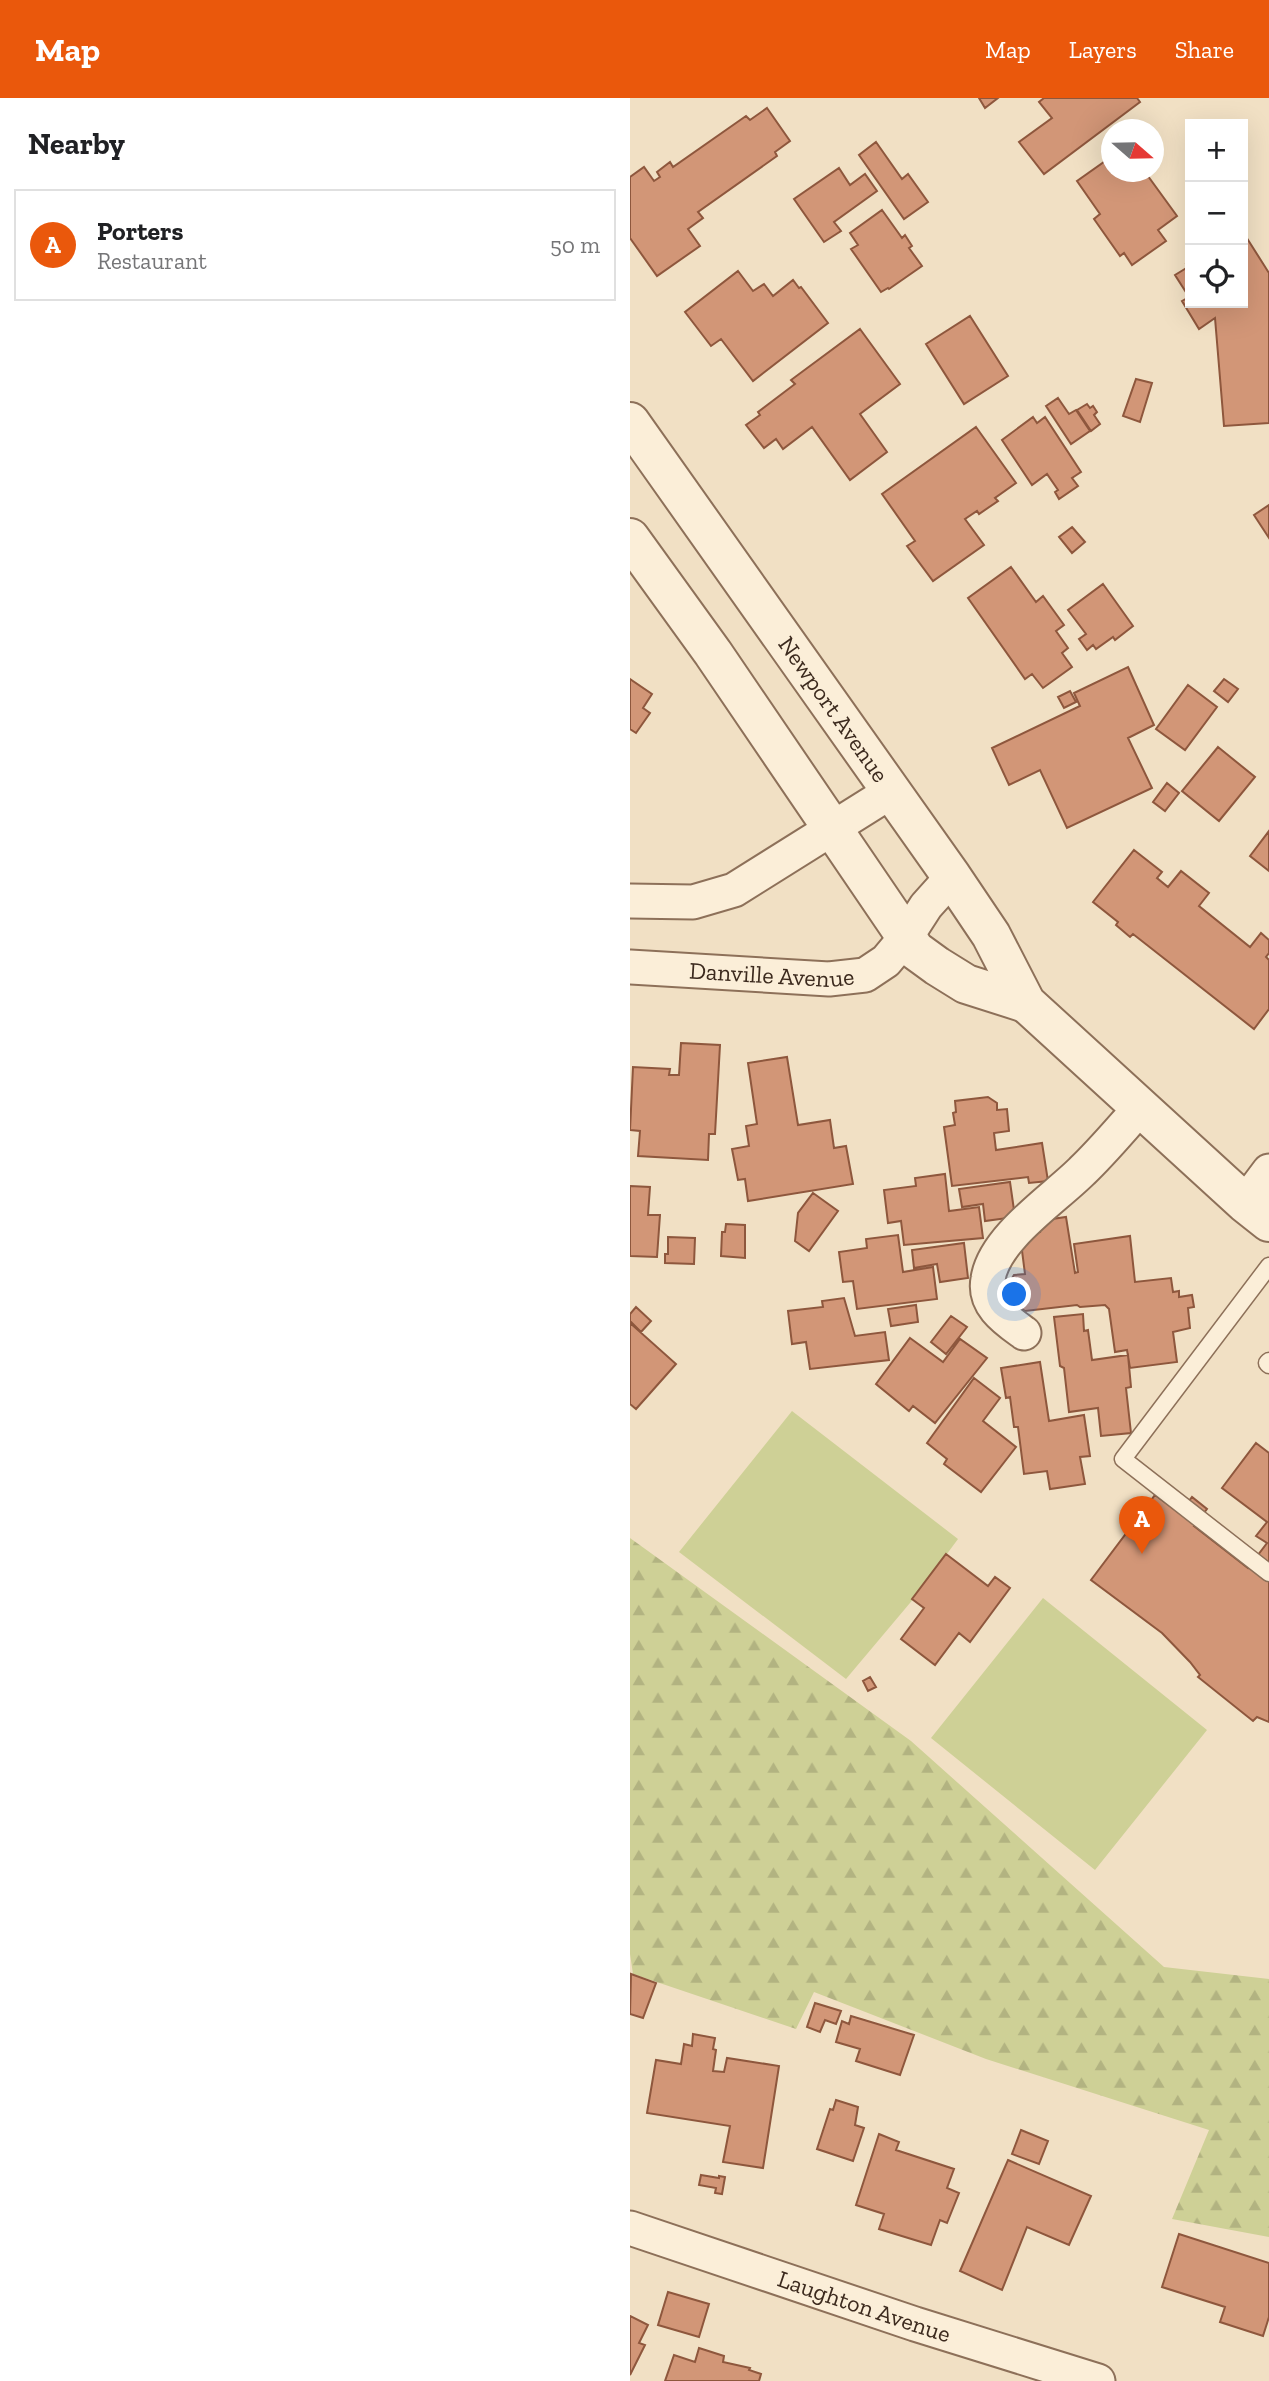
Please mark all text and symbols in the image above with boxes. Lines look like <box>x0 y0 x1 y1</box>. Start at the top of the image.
text: Map <box>35 30 100 69</box>
text: Map <box>985 35 1031 64</box>
text: Layers <box>1069 35 1137 64</box>
text: Share <box>1175 35 1234 64</box>
north arrow <box>1101 119 1164 182</box>
map controls <box>1185 119 1248 308</box>
button: + <box>1185 119 1248 182</box>
text: Nearby <box>28 126 125 162</box>
button: − <box>1185 182 1248 245</box>
text: Porters <box>97 215 183 247</box>
text: A <box>45 231 61 259</box>
text: 50 m <box>550 231 600 259</box>
button: locate <box>1185 245 1248 308</box>
text: Restaurant <box>97 247 207 275</box>
street label: Newport Avenue <box>772 630 895 788</box>
street label: Danville Avenue <box>688 956 856 993</box>
your location <box>997 1277 1031 1311</box>
pin: A <box>1119 1496 1165 1554</box>
street label: Laughton Avenue <box>774 2264 954 2348</box>

